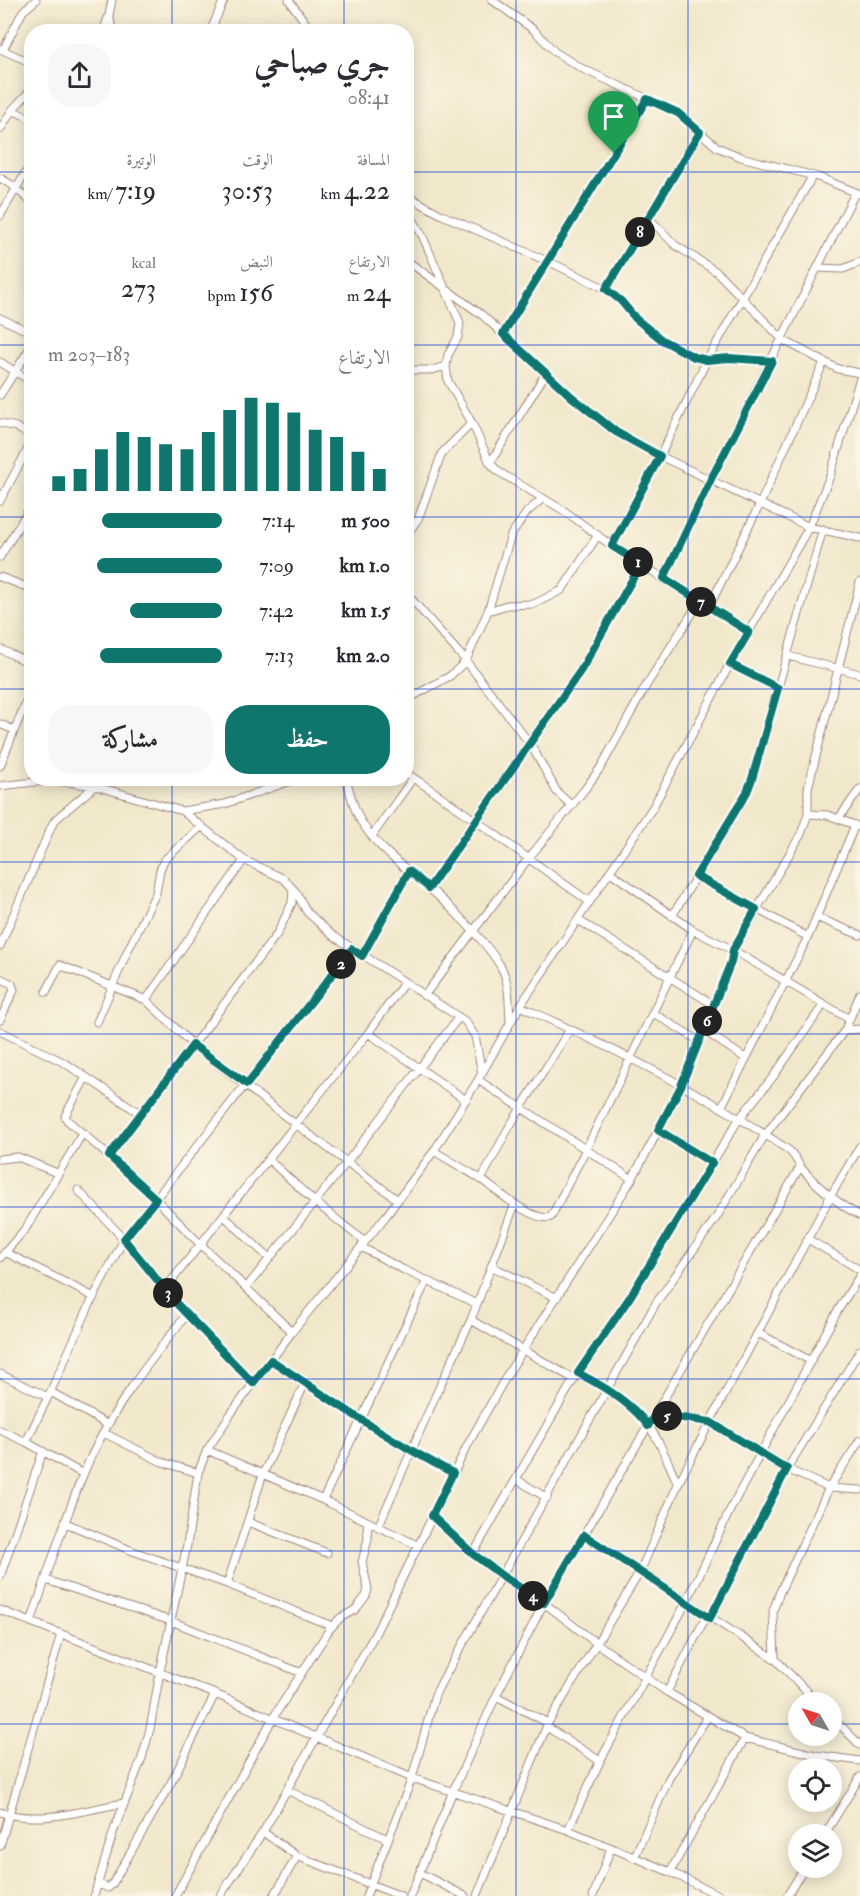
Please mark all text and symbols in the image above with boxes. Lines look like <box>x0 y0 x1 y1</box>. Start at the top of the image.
text: جري صباحي <box>254 42 390 83</box>
button: share <box>48 44 111 107</box>
text: 08:41 <box>347 85 390 110</box>
pin <box>588 91 639 153</box>
icon: arrive <box>597 100 630 133</box>
text: الوتيرة <box>126 150 156 170</box>
text: الوقت <box>242 150 273 170</box>
text: المسافة <box>357 150 390 170</box>
text: 7:19 <box>115 175 156 207</box>
text: 30:53 <box>222 175 273 207</box>
text: 4.22 <box>344 175 390 207</box>
text: /km <box>88 184 115 204</box>
text: km <box>321 184 344 204</box>
pin: 8 <box>625 217 655 247</box>
text: 8 <box>636 222 644 242</box>
text: النبض <box>240 252 273 272</box>
text: الارتفاع <box>348 252 390 272</box>
text: kcal <box>131 253 156 273</box>
text: 273 <box>121 273 156 305</box>
text: 156 <box>239 277 273 309</box>
text: 24 <box>363 277 390 309</box>
text: bpm <box>208 286 239 306</box>
text: m <box>347 286 363 306</box>
text: 183–203 m <box>48 342 130 367</box>
text: الارتفاع <box>338 345 390 370</box>
text: 7:14 <box>262 508 294 533</box>
text: 500 m <box>341 508 390 533</box>
pin: 1 <box>623 547 653 577</box>
text: 1 <box>635 552 641 572</box>
text: 7:09 <box>259 553 294 578</box>
text: 1.0 km <box>339 553 390 578</box>
pin: 7 <box>686 587 716 617</box>
text: 7 <box>697 592 705 612</box>
text: 7:42 <box>259 598 294 623</box>
text: 1.5 km <box>341 598 390 623</box>
text: 7:13 <box>265 643 294 668</box>
text: 2.0 km <box>336 643 390 668</box>
button: مشاركة <box>48 705 213 774</box>
button: حفظ <box>225 705 390 774</box>
pin: 2 <box>326 949 356 979</box>
text: 2 <box>337 954 345 974</box>
pin: 6 <box>692 1006 722 1036</box>
text: 6 <box>703 1011 711 1031</box>
pin: 3 <box>153 1278 183 1308</box>
text: 3 <box>165 1283 171 1303</box>
pin: 5 <box>652 1401 682 1431</box>
text: 5 <box>663 1406 671 1426</box>
pin: 4 <box>518 1581 548 1611</box>
text: 4 <box>529 1586 537 1606</box>
north arrow <box>788 1692 842 1746</box>
map controls <box>788 1692 842 1878</box>
button: locate <box>788 1758 842 1812</box>
button: layers <box>788 1824 842 1878</box>

